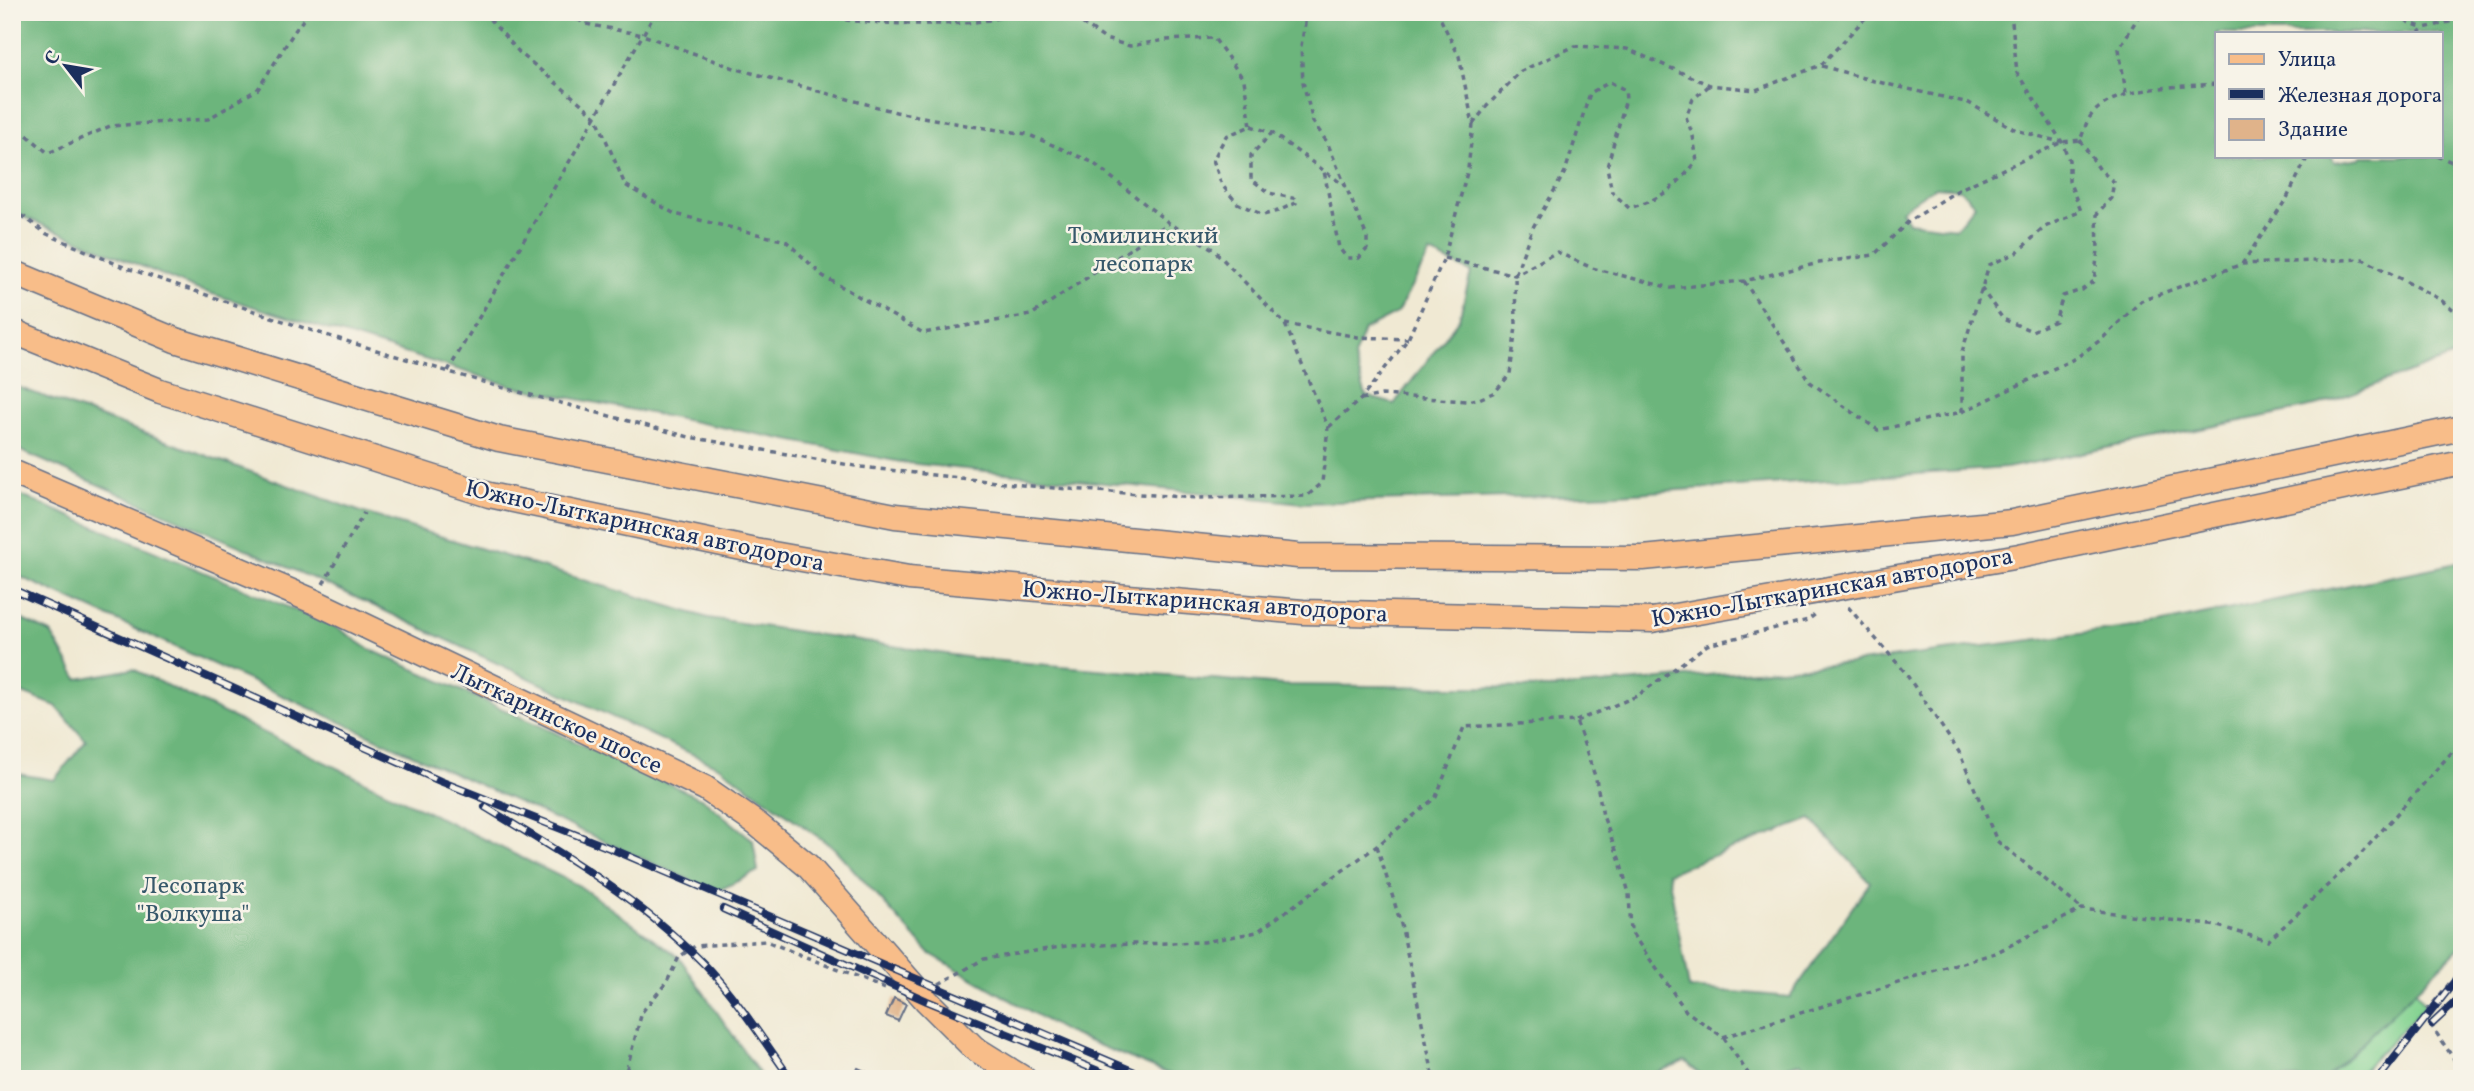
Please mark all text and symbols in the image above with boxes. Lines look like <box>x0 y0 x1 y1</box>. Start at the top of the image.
north arrow <box>32 32 102 102</box>
legend <box>2215 32 2442 158</box>
text: С <box>39 46 67 70</box>
text: Улица <box>2278 46 2336 75</box>
text: Железная дорога <box>2278 82 2442 111</box>
text: Здание <box>2278 116 2348 145</box>
park label: Томилинский лесопарк <box>1068 220 1218 282</box>
street label: Южно-Лыткаринская автодорога <box>462 472 828 582</box>
street label: Южно-Лыткаринская автодорога <box>1649 540 2016 638</box>
street label: Южно-Лыткаринская автодорога <box>1021 573 1389 633</box>
street label: Лыткаринское шоссе <box>445 656 667 784</box>
park label: Лесопарк "Волкуша" <box>136 870 250 932</box>

